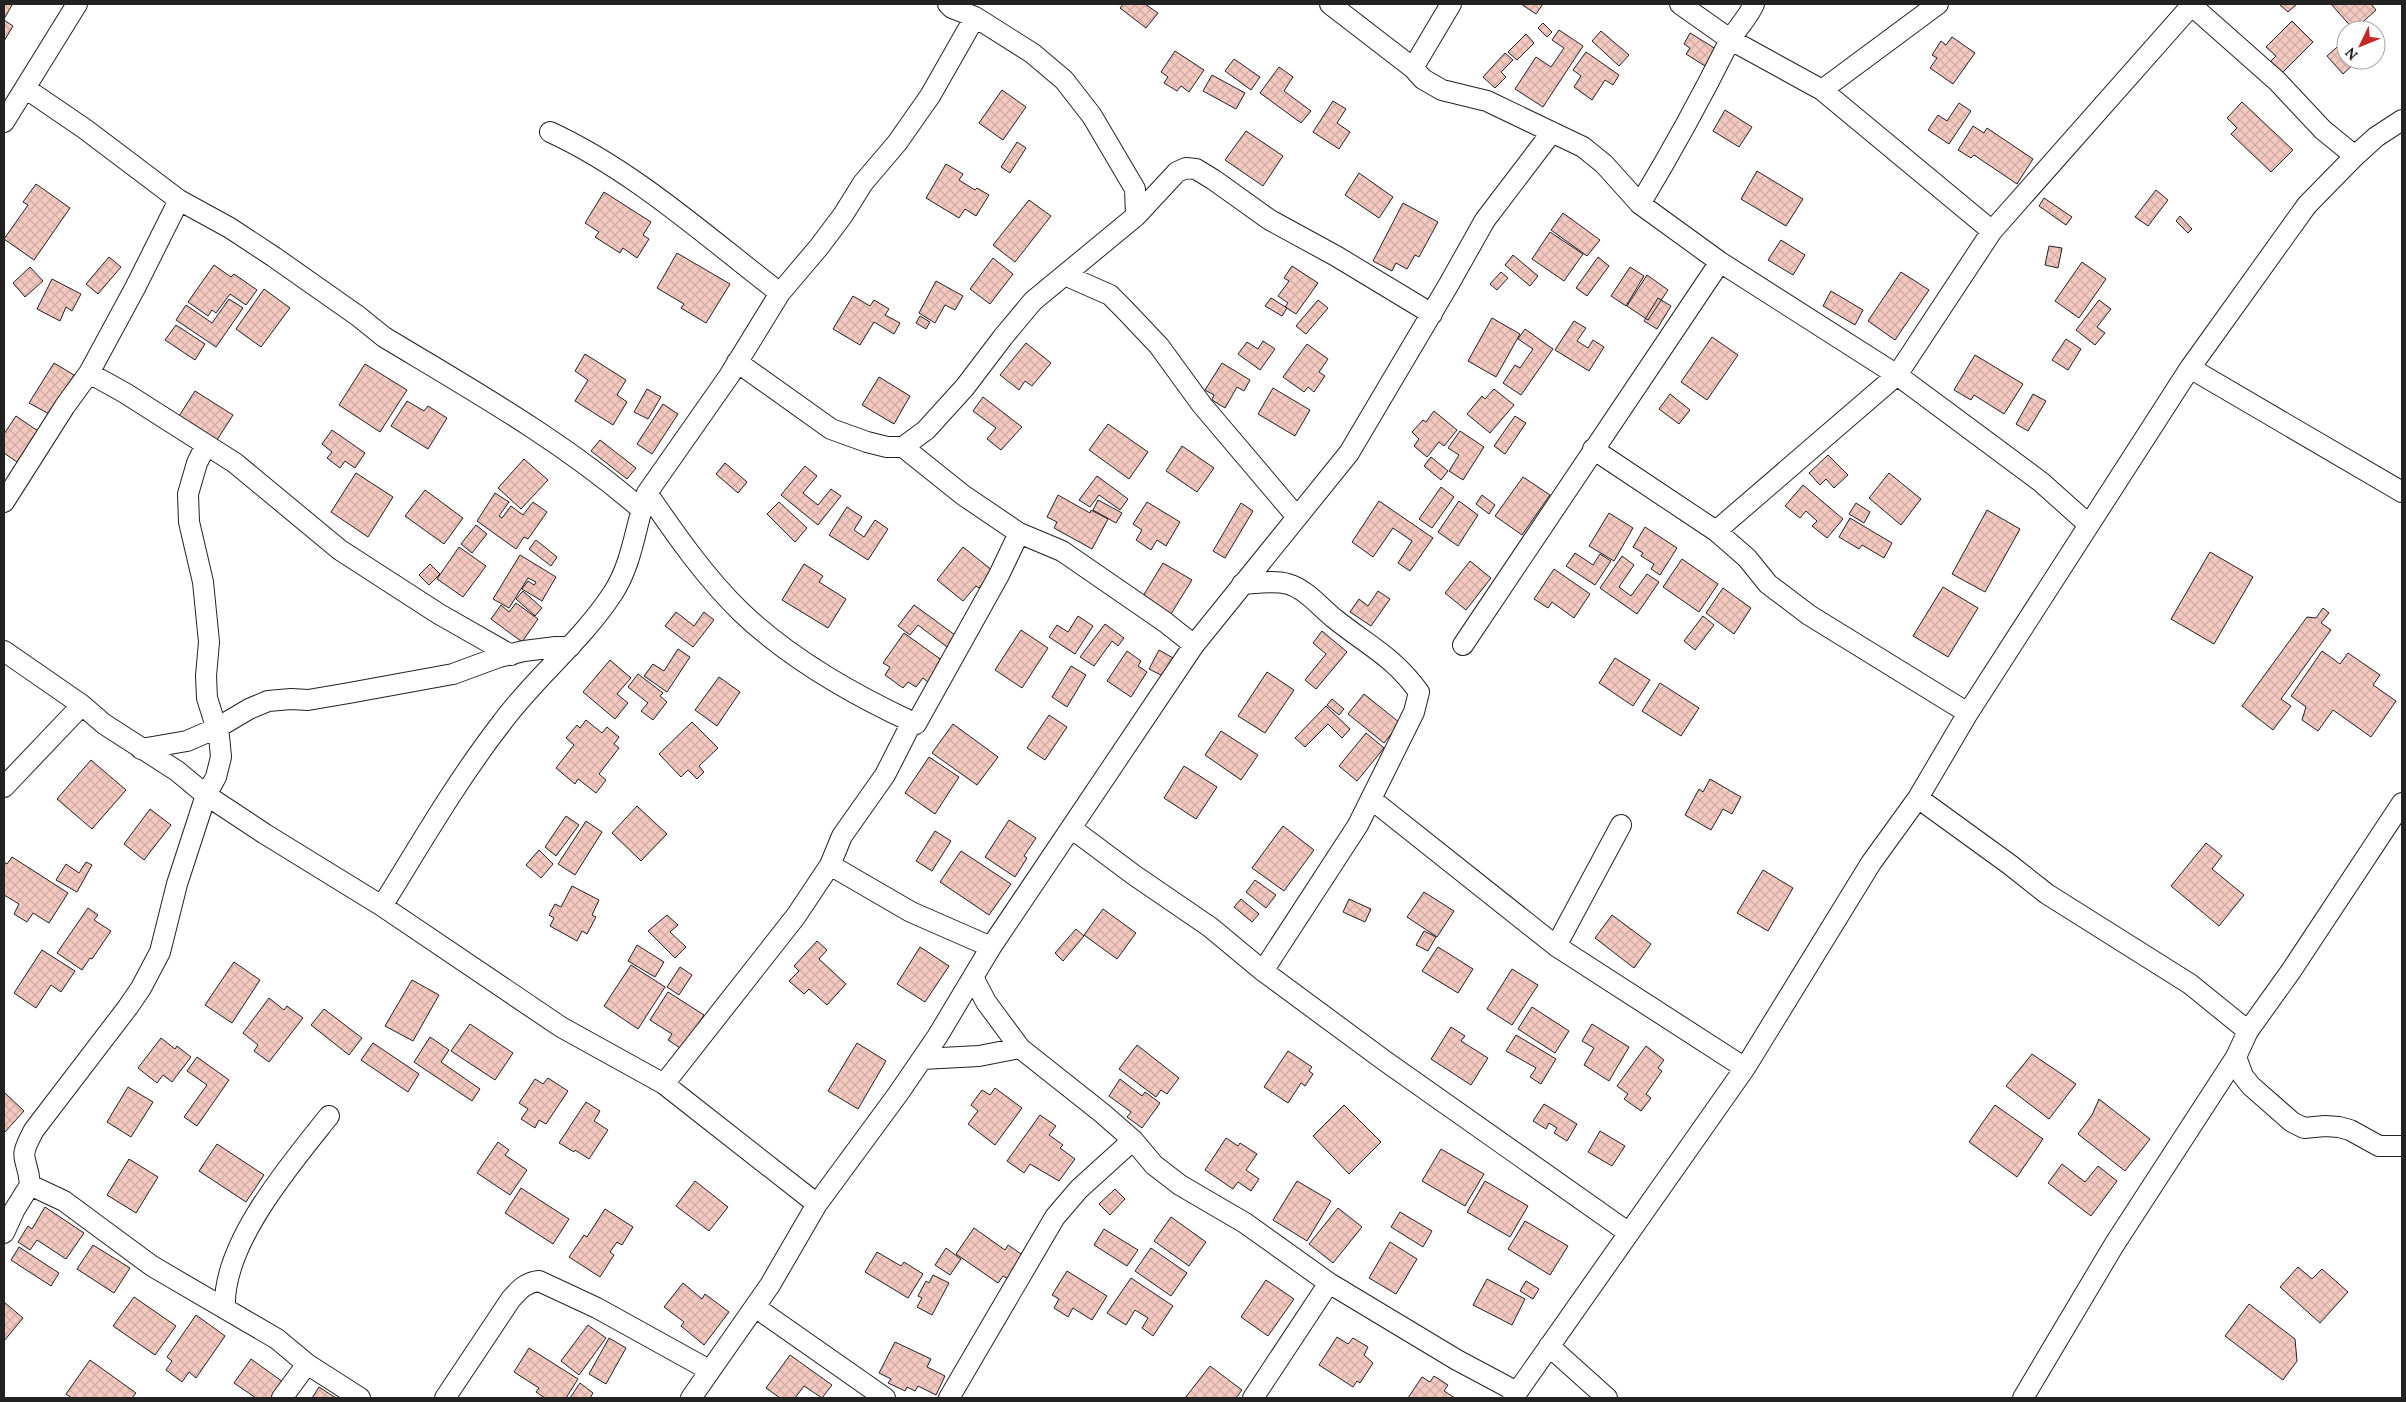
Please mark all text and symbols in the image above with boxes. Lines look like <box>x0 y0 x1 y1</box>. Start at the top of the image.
north arrow <box>2336 20 2386 70</box>
text: N <box>2341 44 2362 64</box>

